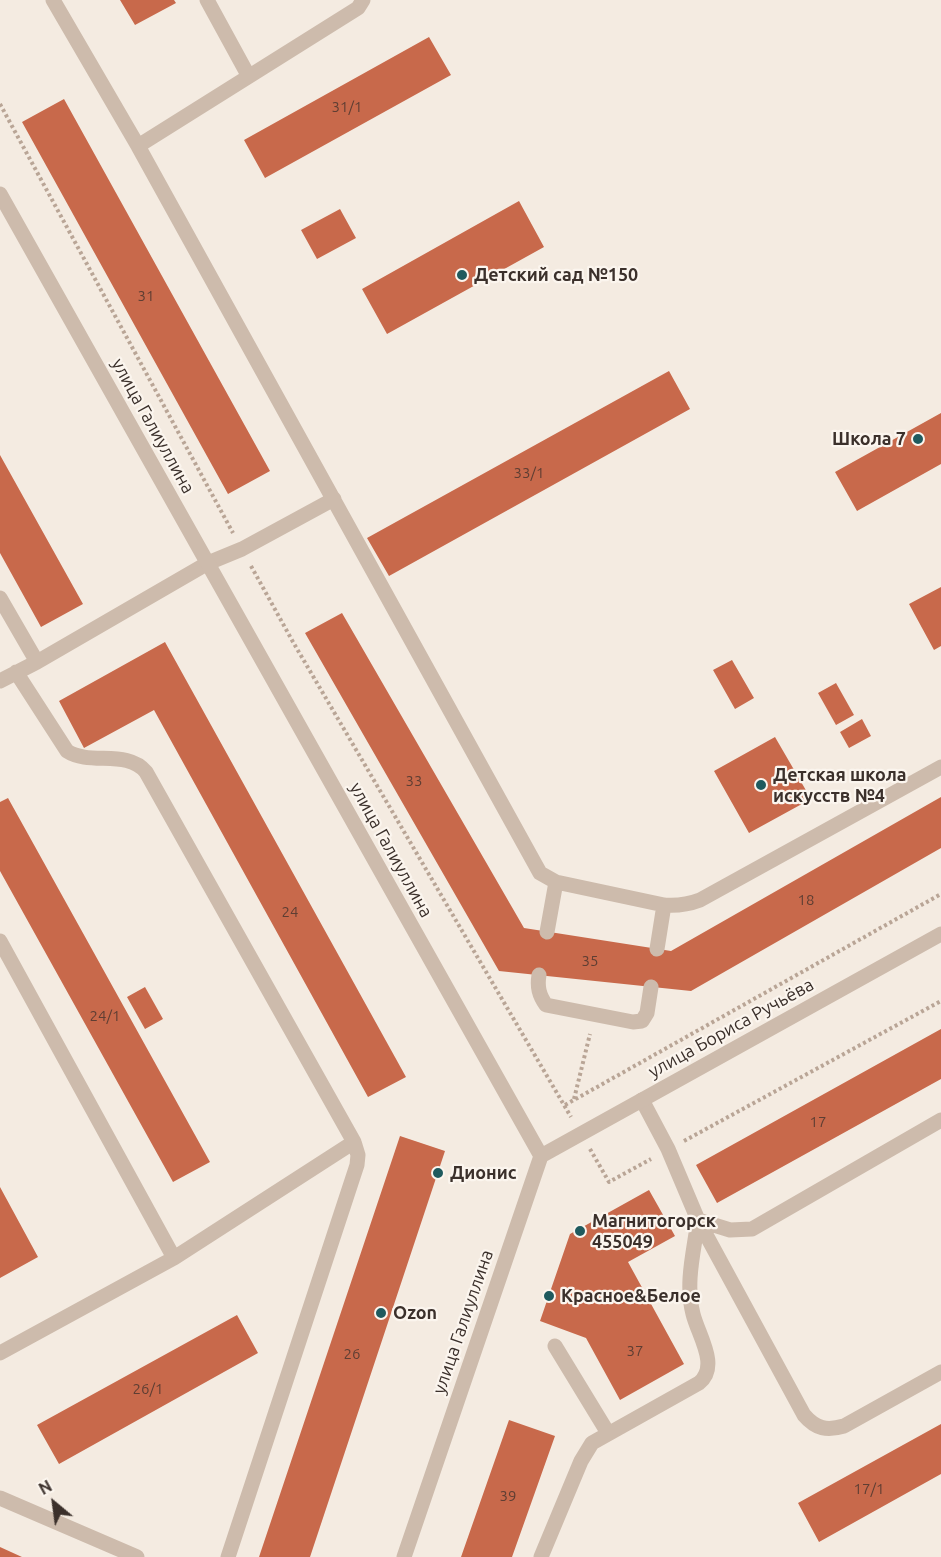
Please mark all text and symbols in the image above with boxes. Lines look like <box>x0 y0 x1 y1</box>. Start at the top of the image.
house number: 31/1 <box>332 98 362 116</box>
place label: Детский сад №150 <box>474 264 638 286</box>
marker: Детский сад №150 <box>455 268 469 282</box>
house number: 31 <box>138 287 154 305</box>
street label: улица Галиуллина <box>107 355 199 497</box>
place label: Школа 7 <box>832 428 906 450</box>
marker: Школа 7 <box>911 432 925 446</box>
house number: 33/1 <box>514 464 544 482</box>
place label: Детская школа искусств №4 <box>773 764 907 806</box>
house number: 33 <box>406 772 422 790</box>
marker: Детская школа искусств №4 <box>754 778 768 792</box>
street label: улица Галиуллина <box>345 779 437 921</box>
house number: 18 <box>798 891 814 909</box>
house number: 24 <box>282 903 298 921</box>
house number: 35 <box>582 952 598 970</box>
street label: улица Бориса Ручьёва <box>645 974 817 1082</box>
house number: 24/1 <box>90 1007 120 1025</box>
house number: 17 <box>810 1113 826 1131</box>
place label: Дионис <box>450 1162 517 1184</box>
marker: Дионис <box>431 1166 445 1180</box>
place label: Магнитогорск 455049 <box>592 1210 716 1252</box>
marker: Магнитогорск 455049 <box>573 1224 587 1238</box>
street label: улица Галиуллина <box>428 1247 498 1397</box>
place label: Красное&Белое <box>561 1285 701 1307</box>
marker: Красное&Белое <box>542 1289 556 1303</box>
place label: Ozon <box>393 1302 437 1324</box>
marker: Ozon <box>374 1306 388 1320</box>
house number: 37 <box>627 1342 643 1360</box>
house number: 26 <box>344 1345 360 1363</box>
house number: 26/1 <box>133 1380 163 1398</box>
north arrow <box>24 1473 84 1533</box>
text: N <box>36 1476 55 1498</box>
house number: 17/1 <box>854 1480 884 1498</box>
house number: 39 <box>500 1487 516 1505</box>

